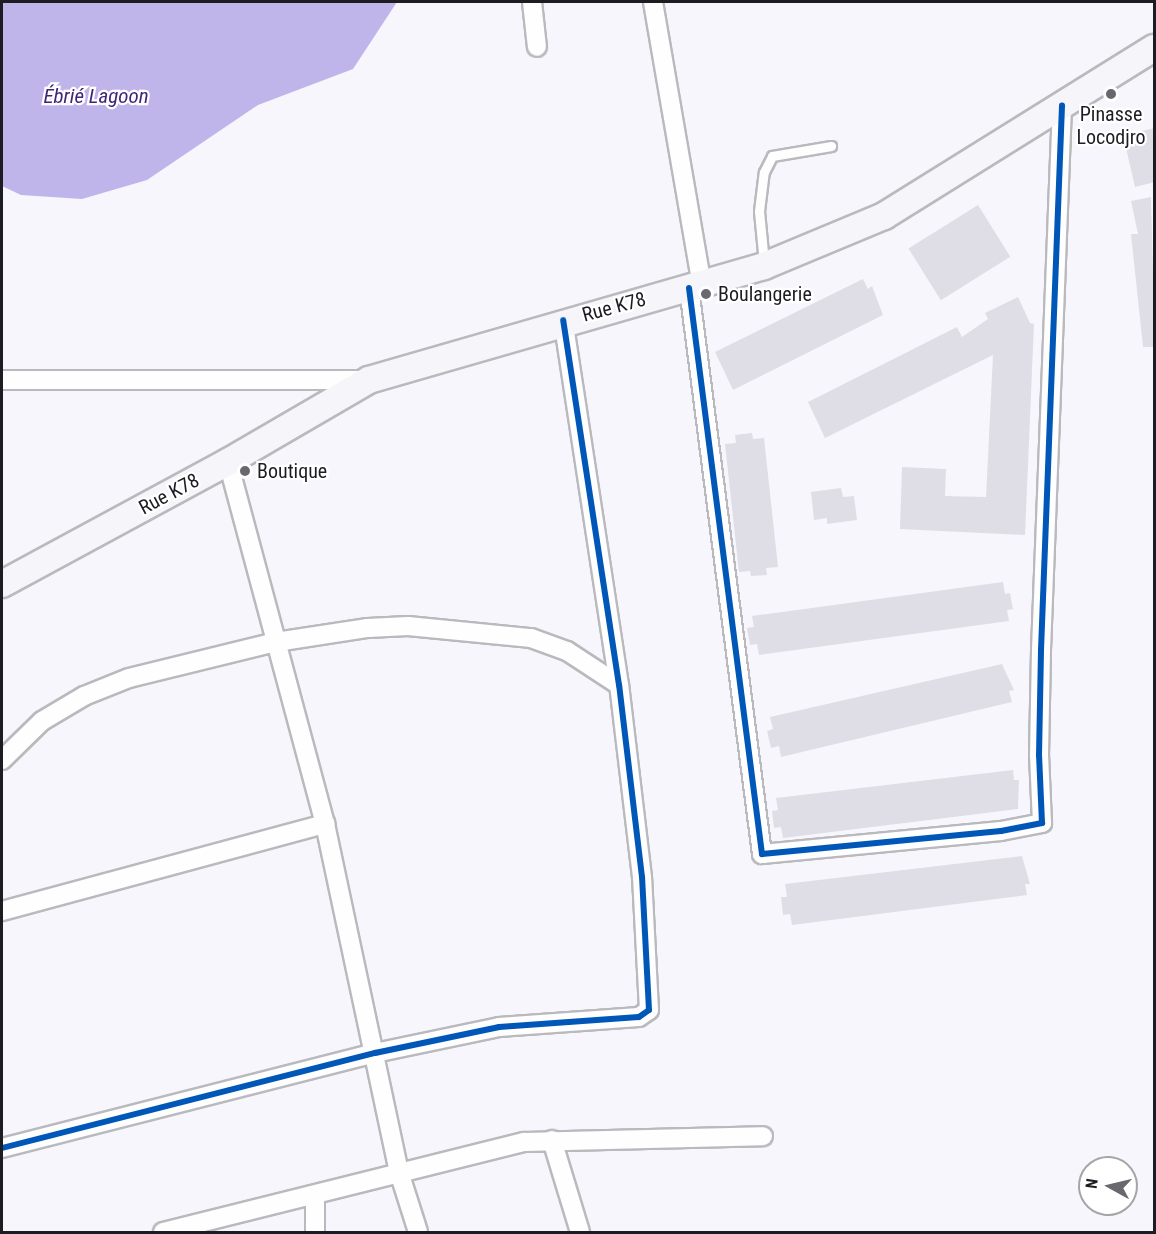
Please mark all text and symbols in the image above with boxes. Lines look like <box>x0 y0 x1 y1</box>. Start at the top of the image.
water label: Ébrié Lagoon <box>43 83 149 109</box>
marker: Pinasse Locodjro <box>1104 87 1118 101</box>
place label: Pinasse Locodjro <box>1076 103 1146 150</box>
place label: Boulangerie <box>718 282 812 306</box>
street label: Rue K78 <box>580 287 648 327</box>
marker: Boulangerie <box>699 287 713 301</box>
place label: Boutique <box>257 459 327 483</box>
marker: Boutique <box>238 464 252 478</box>
street label: Rue K78 <box>135 468 203 520</box>
north arrow <box>1078 1156 1138 1216</box>
text: N <box>1082 1178 1102 1190</box>

